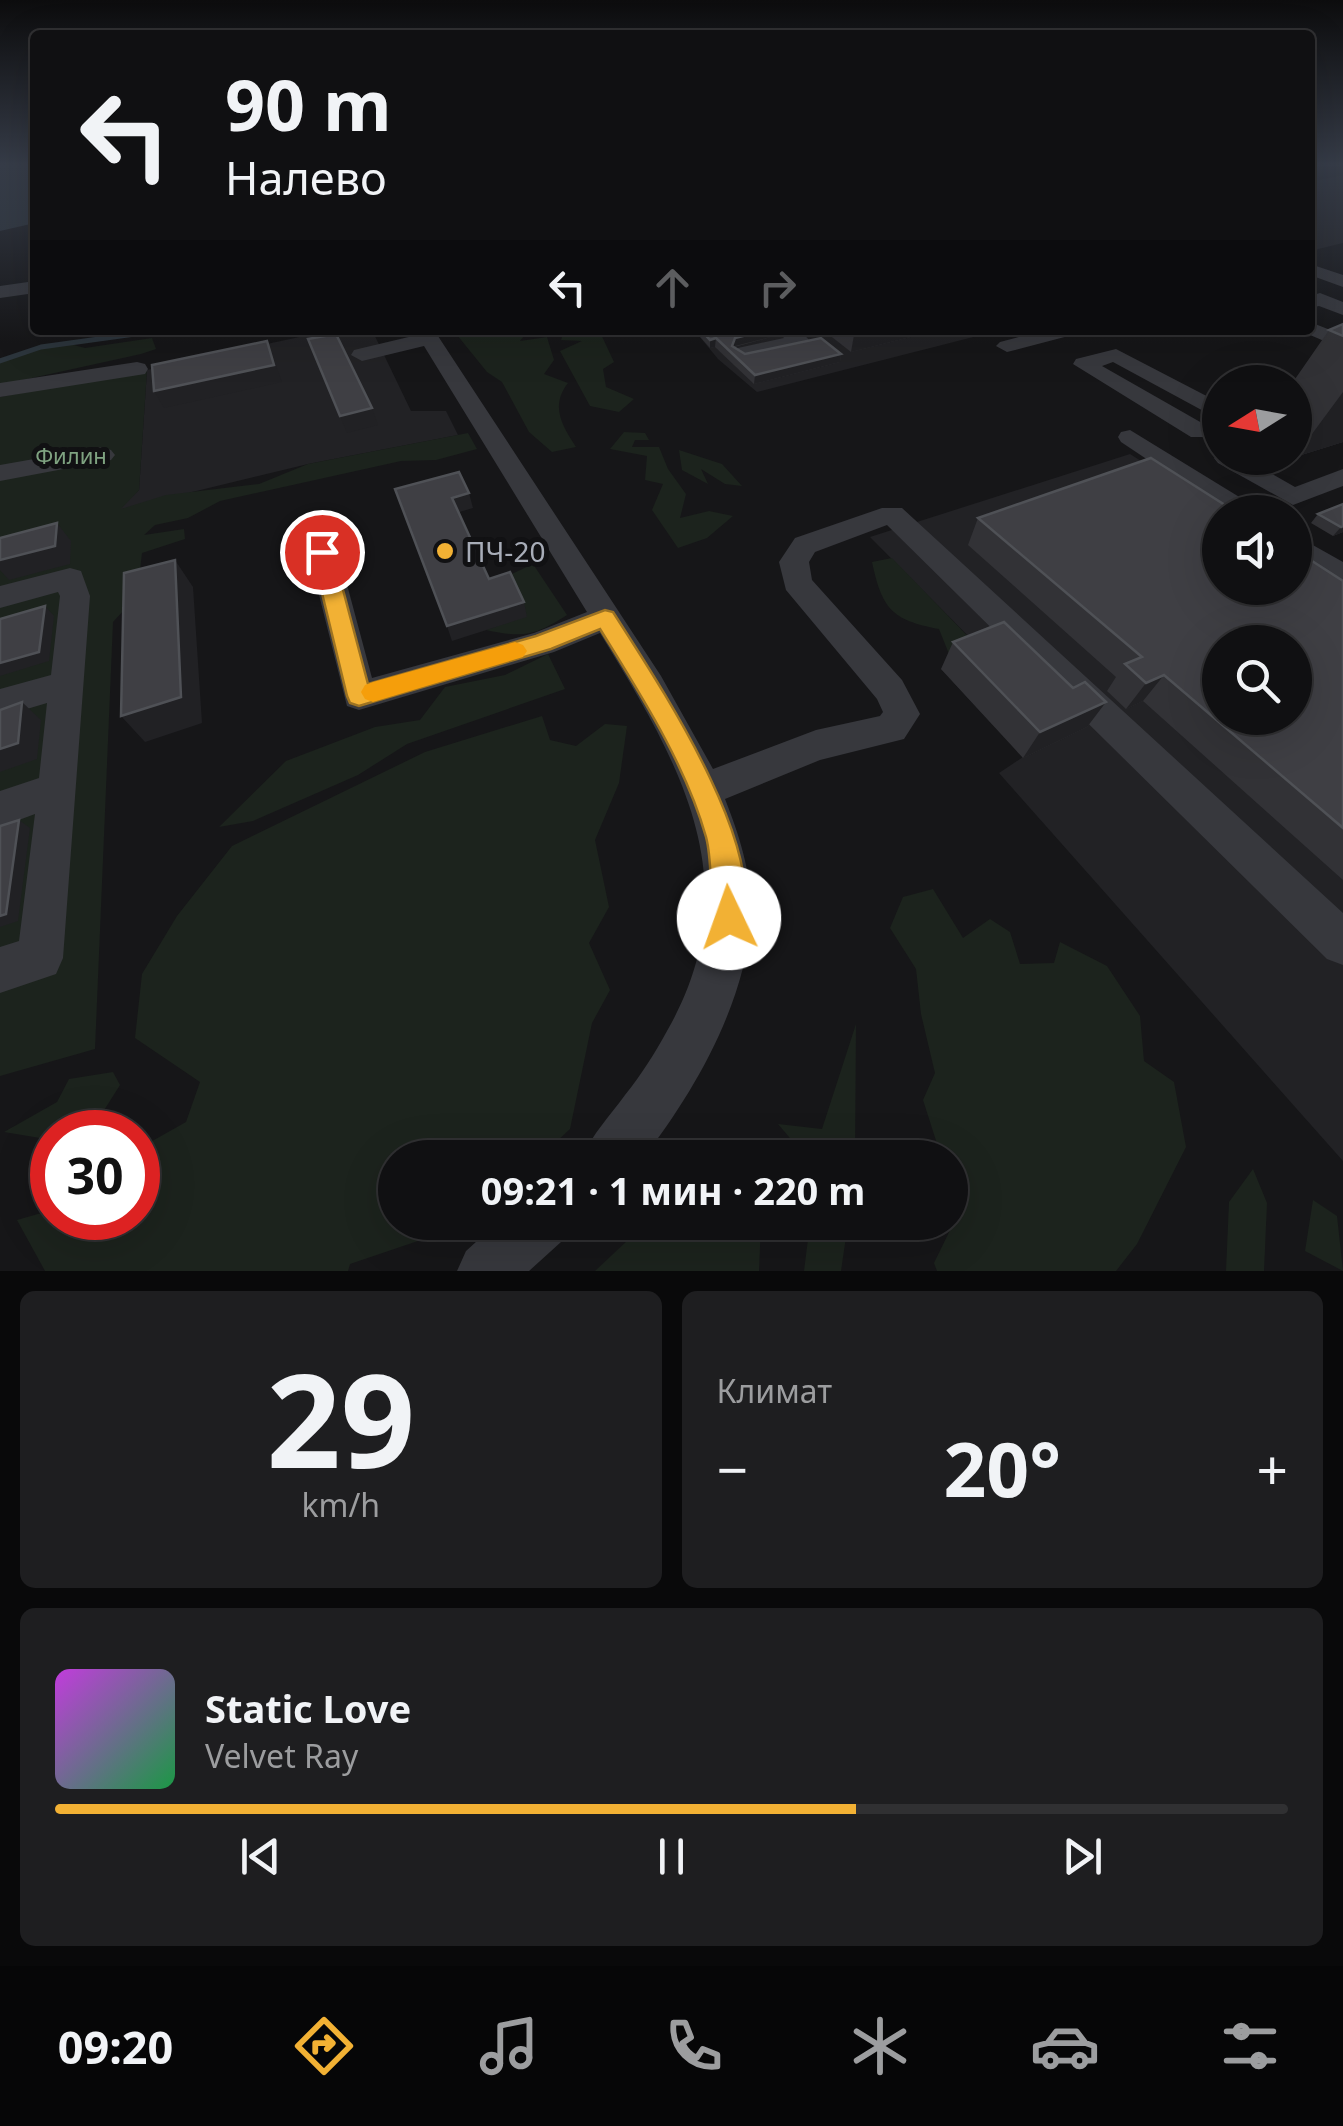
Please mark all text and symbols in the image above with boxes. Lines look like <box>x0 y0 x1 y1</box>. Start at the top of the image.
text: 90 m <box>225 56 392 152</box>
icon: left <box>60 70 190 200</box>
text: Налево <box>225 147 387 208</box>
icon: left <box>540 260 595 315</box>
icon: ahead <box>645 260 700 315</box>
icon: right <box>750 260 805 315</box>
north arrow <box>1202 365 1312 475</box>
map controls <box>1202 365 1312 735</box>
park label: Филин <box>35 440 107 470</box>
button: sound <box>1202 495 1312 605</box>
pin <box>280 510 365 595</box>
icon: arrive <box>295 525 350 580</box>
place label: ПЧ-20 <box>465 532 545 570</box>
marker: ПЧ-20 <box>434 540 456 562</box>
button: search <box>1202 625 1312 735</box>
position arrow <box>677 866 781 970</box>
speed limit sign: 30 <box>30 1110 160 1240</box>
text: 09:21 · 1 мин · 220 m <box>481 1164 865 1216</box>
text: 29 <box>266 1329 415 1506</box>
text: Климат <box>717 1369 832 1412</box>
text: 20° <box>943 1417 1061 1519</box>
text: − <box>717 1431 748 1506</box>
text: + <box>1257 1431 1288 1506</box>
text: km/h <box>301 1483 380 1526</box>
text: Static Love <box>205 1682 411 1734</box>
text: Velvet Ray <box>205 1734 358 1777</box>
icon: previous <box>233 1829 288 1884</box>
icon: pause <box>644 1829 699 1884</box>
icon: next <box>1055 1829 1110 1884</box>
icon: directions <box>289 2011 359 2081</box>
icon: music <box>474 2011 544 2081</box>
icon: phone <box>659 2011 729 2081</box>
icon: climate <box>845 2011 915 2081</box>
icon: car <box>1030 2011 1100 2081</box>
icon: filters <box>1215 2011 1285 2081</box>
text: 09:20 <box>58 2016 173 2077</box>

